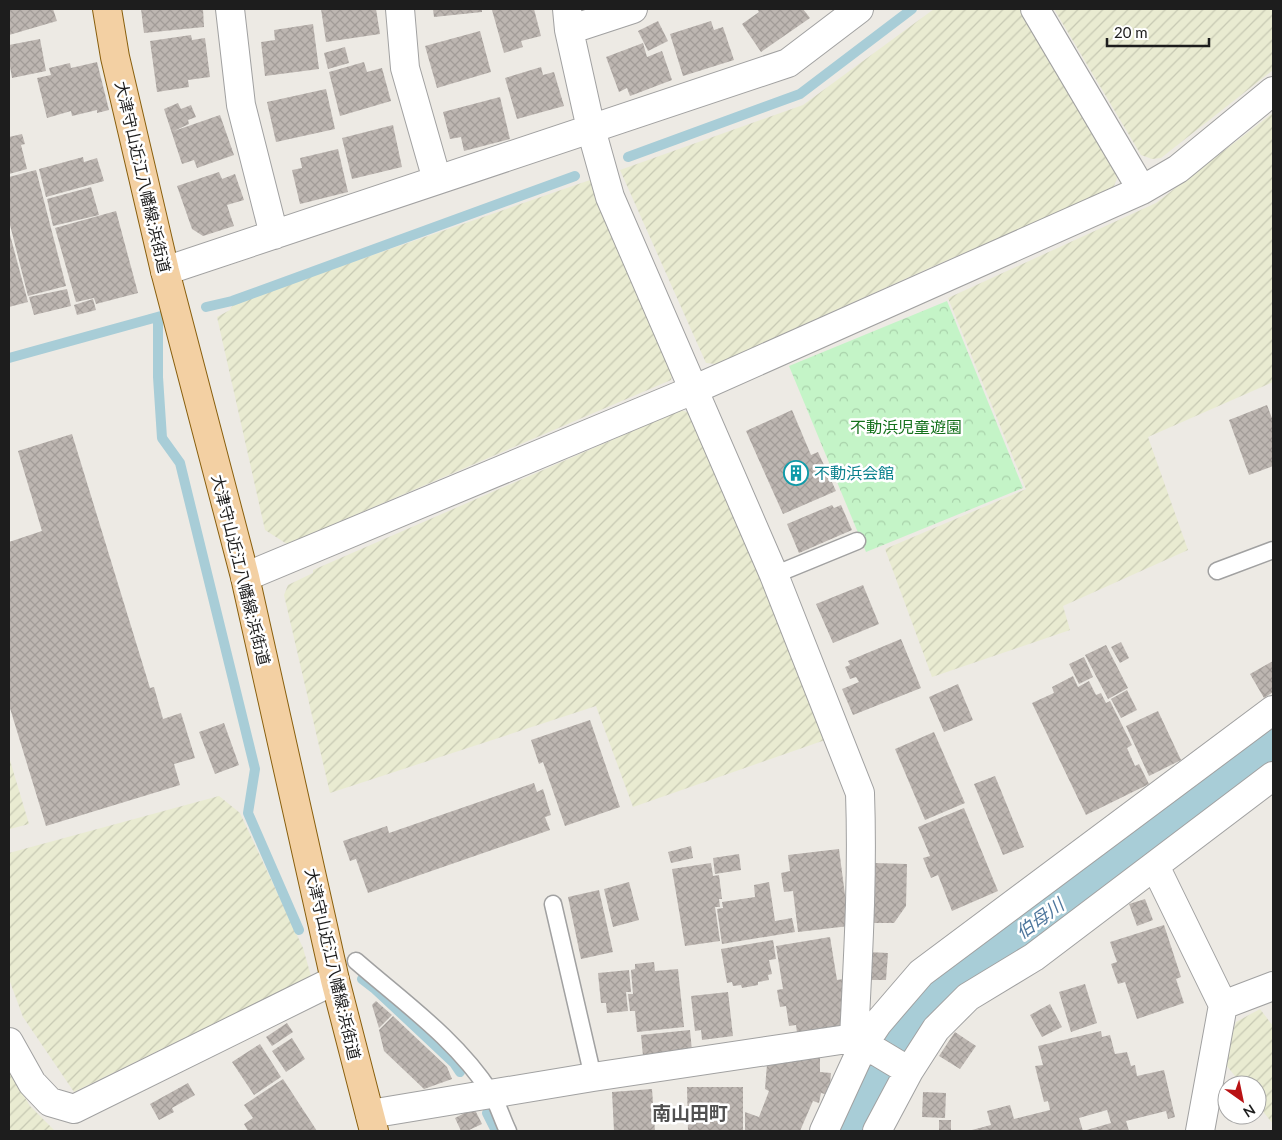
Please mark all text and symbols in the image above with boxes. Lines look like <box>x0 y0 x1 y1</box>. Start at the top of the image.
scale bar <box>1107 15 1210 47</box>
text: 20 m <box>1114 23 1148 41</box>
street label: 大津守山近江八幡線;浜街道 <box>112 79 175 275</box>
park label: 不動浜児童遊園 <box>850 417 962 436</box>
building icon: 不動浜会館 <box>783 460 809 486</box>
place label: 不動浜会館 <box>814 463 894 482</box>
street label: 大津守山近江八幡線;浜街道 <box>209 472 274 667</box>
street label: 大津守山近江八幡線;浜街道 <box>302 866 365 1062</box>
water label: 伯母川 <box>1011 892 1069 943</box>
north arrow <box>1217 1075 1267 1125</box>
district label: 南山田町 <box>652 1101 728 1124</box>
text: N <box>1240 1101 1259 1121</box>

